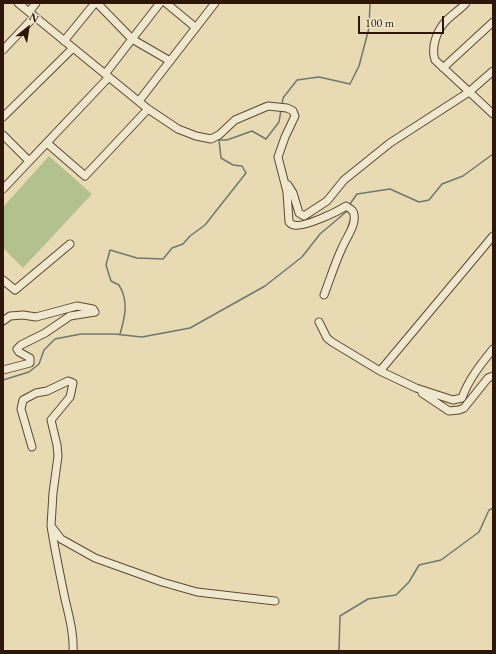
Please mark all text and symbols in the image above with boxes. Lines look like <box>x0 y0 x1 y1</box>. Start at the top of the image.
north arrow <box>8 8 48 48</box>
scale bar <box>360 8 446 34</box>
text: N <box>27 9 41 26</box>
text: 100 m <box>365 15 394 31</box>

